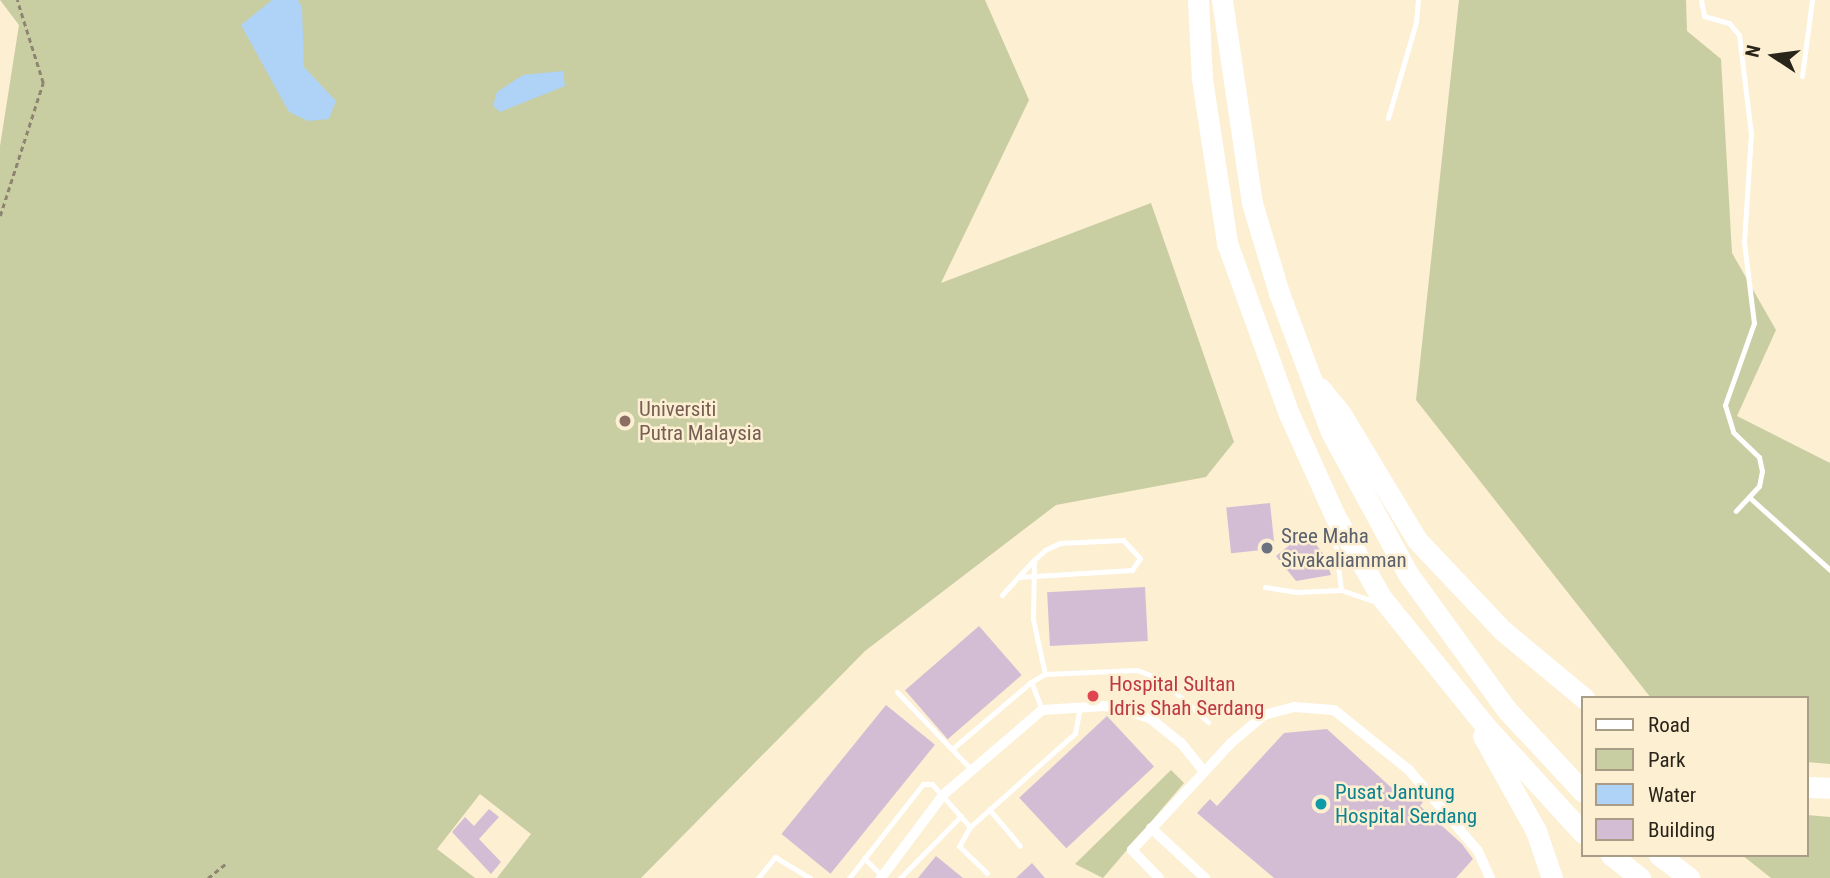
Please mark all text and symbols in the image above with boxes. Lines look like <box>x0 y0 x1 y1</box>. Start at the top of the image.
north arrow <box>1739 21 1809 91</box>
text: N <box>1741 43 1766 59</box>
place label: Universiti Putra Malaysia <box>639 396 762 446</box>
marker: Universiti Putra Malaysia <box>617 413 633 429</box>
place label: Sree Maha Sivakaliamman <box>1281 523 1407 573</box>
marker: Sree Maha Sivakaliamman <box>1259 540 1275 556</box>
place label: Hospital Sultan Idris Shah Serdang <box>1109 671 1264 721</box>
marker: Hospital Sultan Idris Shah Serdang <box>1083 686 1103 706</box>
legend <box>1582 696 1809 857</box>
text: Road <box>1648 713 1690 737</box>
text: Park <box>1648 748 1685 772</box>
place label: Pusat Jantung Hospital Serdang <box>1335 779 1477 829</box>
text: Water <box>1648 783 1696 807</box>
marker: Pusat Jantung Hospital Serdang <box>1313 796 1329 812</box>
text: Building <box>1648 818 1715 842</box>

